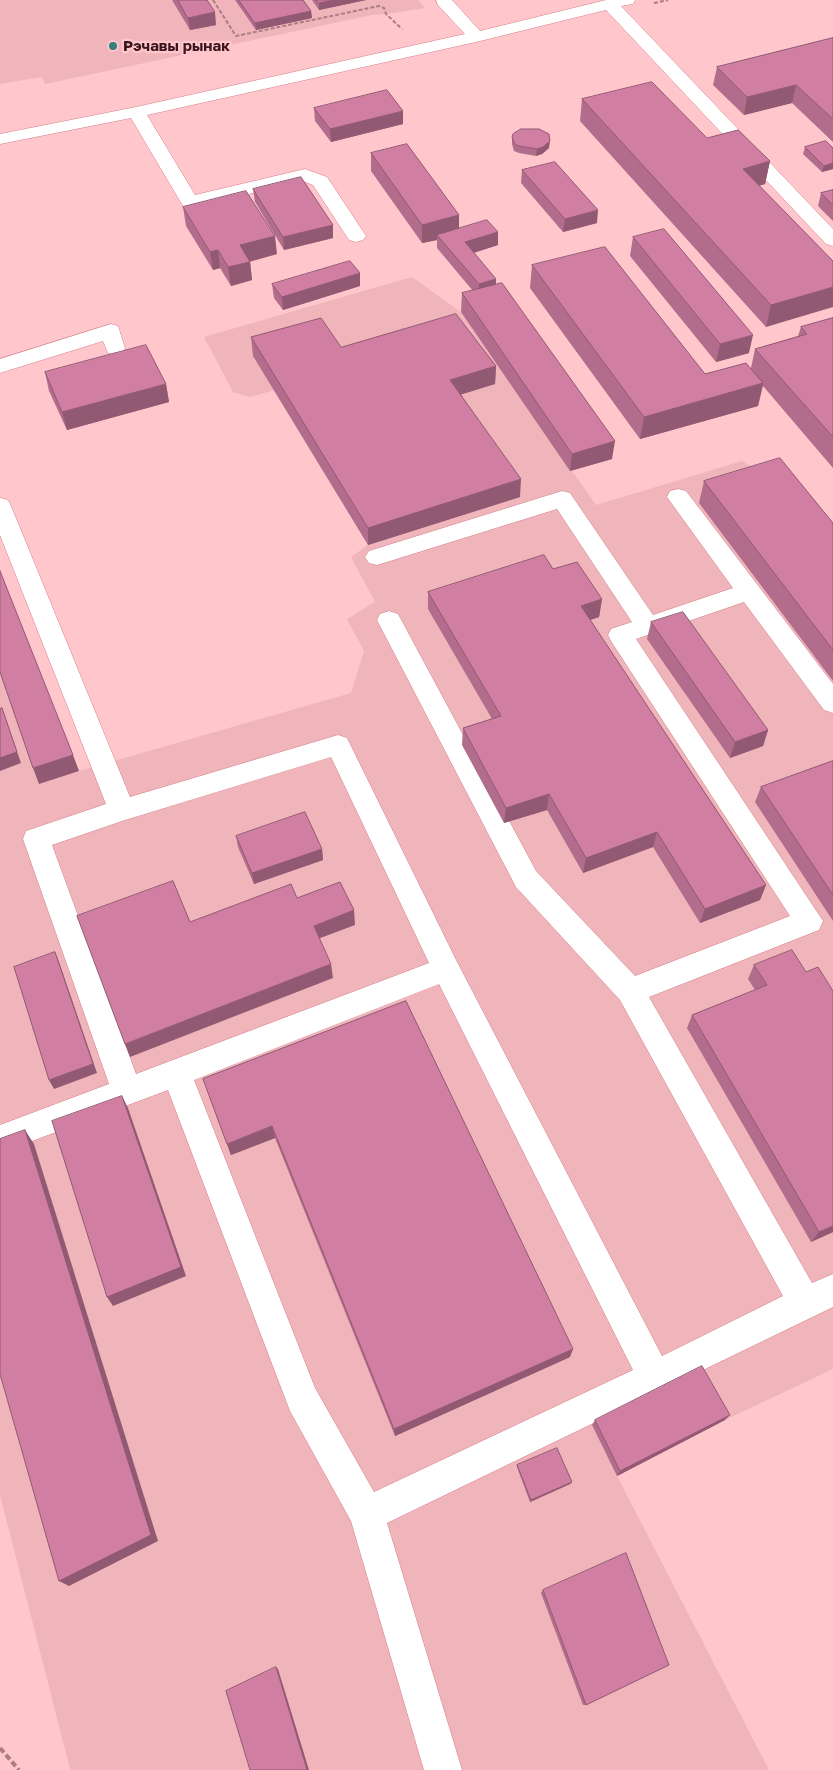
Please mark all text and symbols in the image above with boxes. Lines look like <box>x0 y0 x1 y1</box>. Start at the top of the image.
place label: Рэчавы рынак <box>123 37 230 55</box>
marker: Рэчавы рынак <box>107 40 119 52</box>

